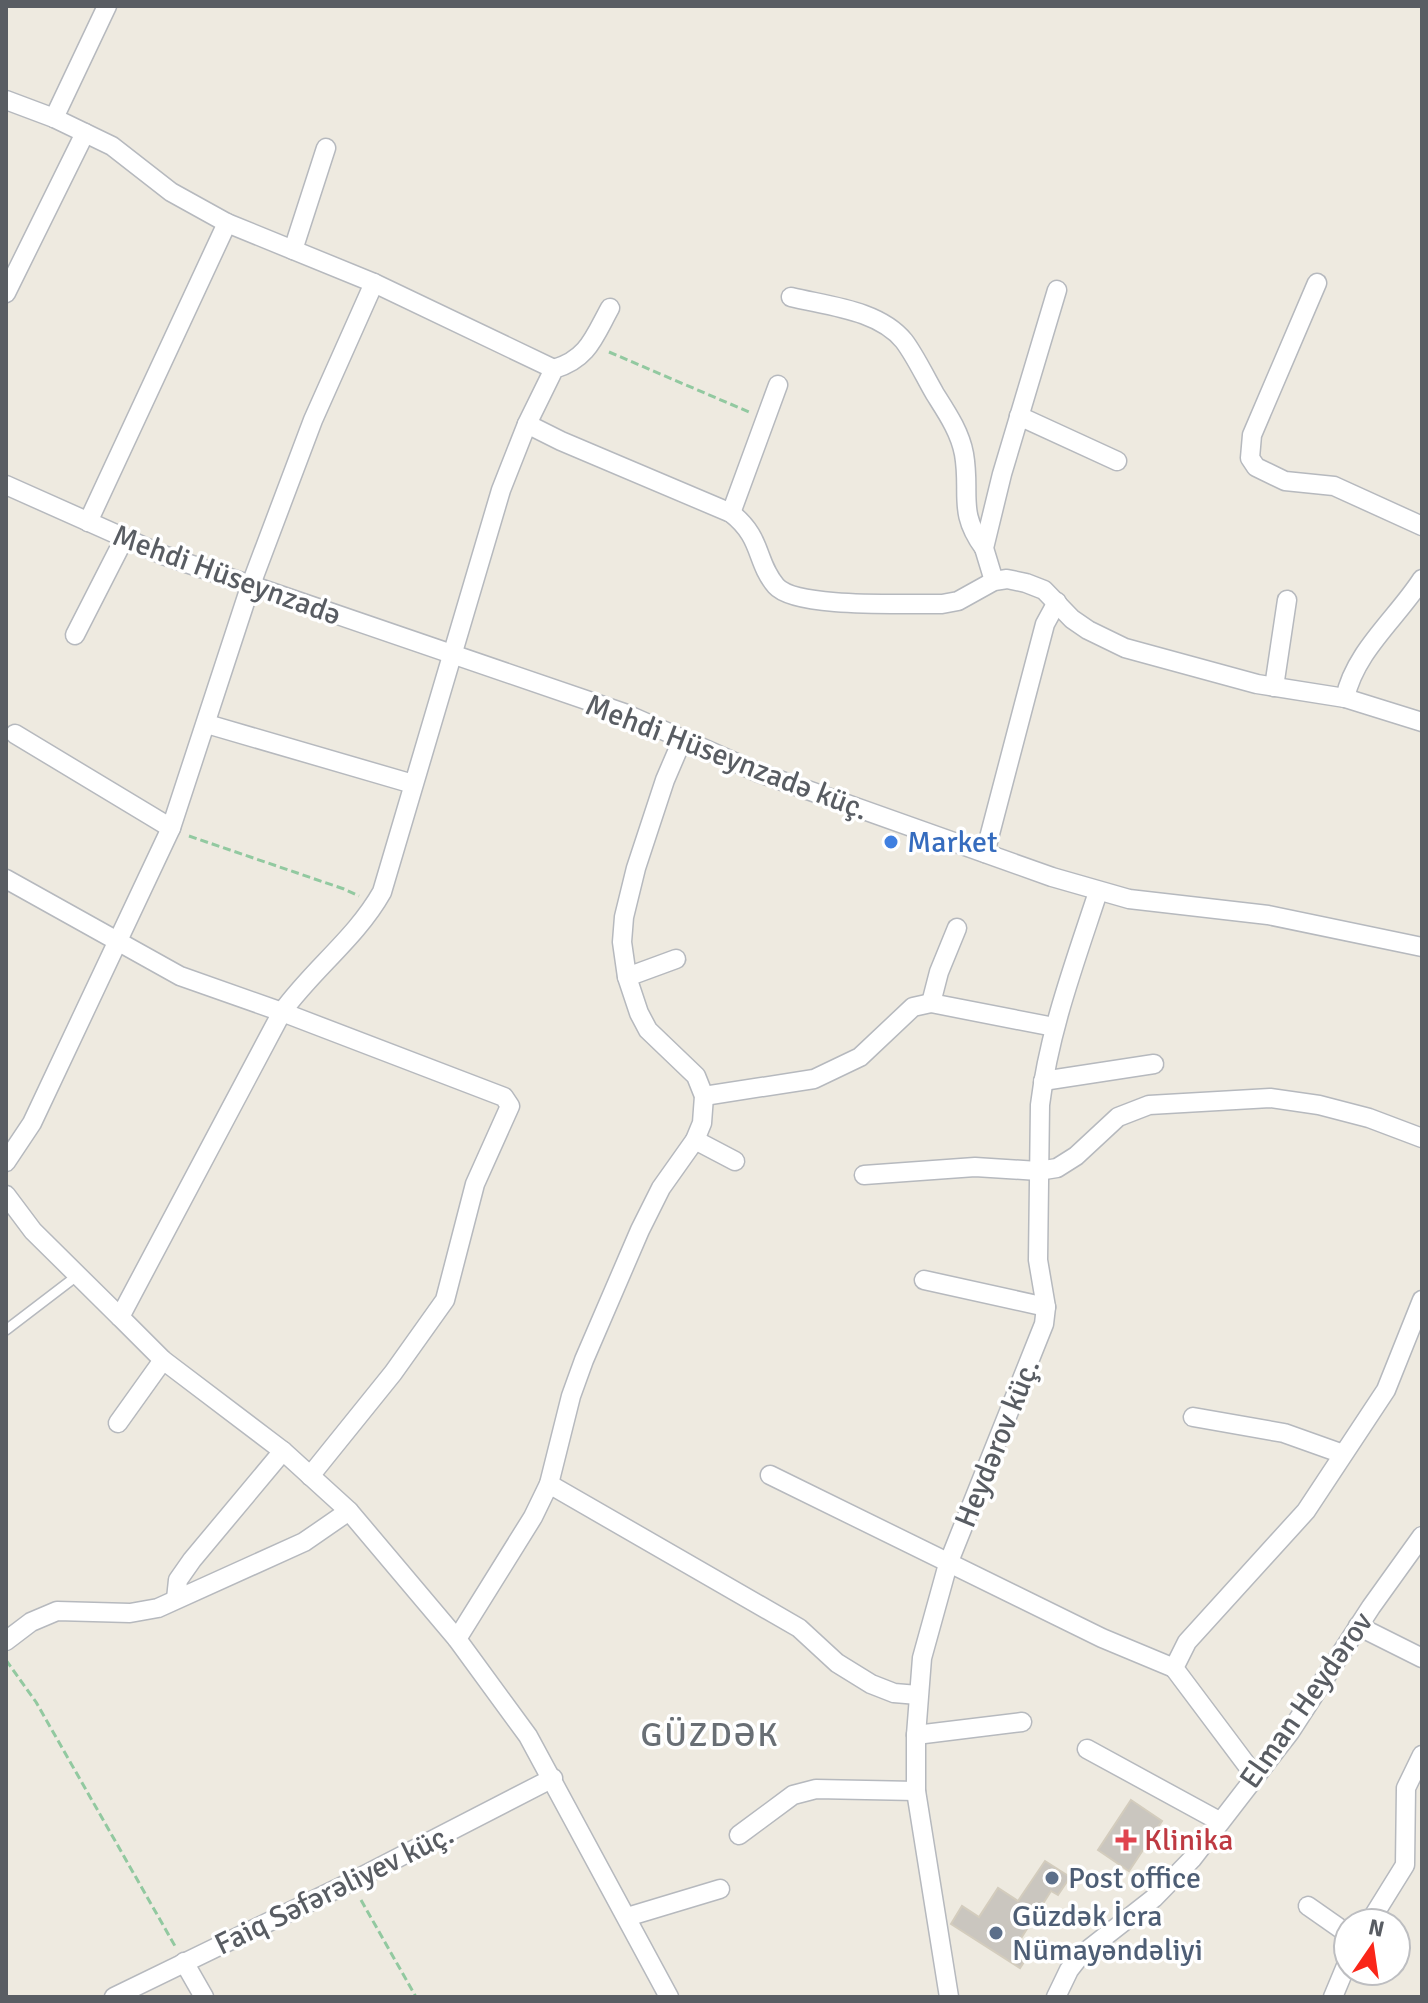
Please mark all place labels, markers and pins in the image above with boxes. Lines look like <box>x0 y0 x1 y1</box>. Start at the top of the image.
place label: Market <box>907 824 997 861</box>
marker: Market <box>882 833 900 851</box>
place label: Klinika <box>1144 1822 1233 1859</box>
marker: Klinika <box>1115 1829 1137 1851</box>
place label: Post office <box>1068 1860 1201 1897</box>
marker: Post office <box>1043 1869 1061 1887</box>
place label: Güzdək İcra Nümayəndəliyi <box>1012 1898 1203 1969</box>
marker: Güzdək İcra Nümayəndəliyi <box>987 1924 1005 1942</box>

